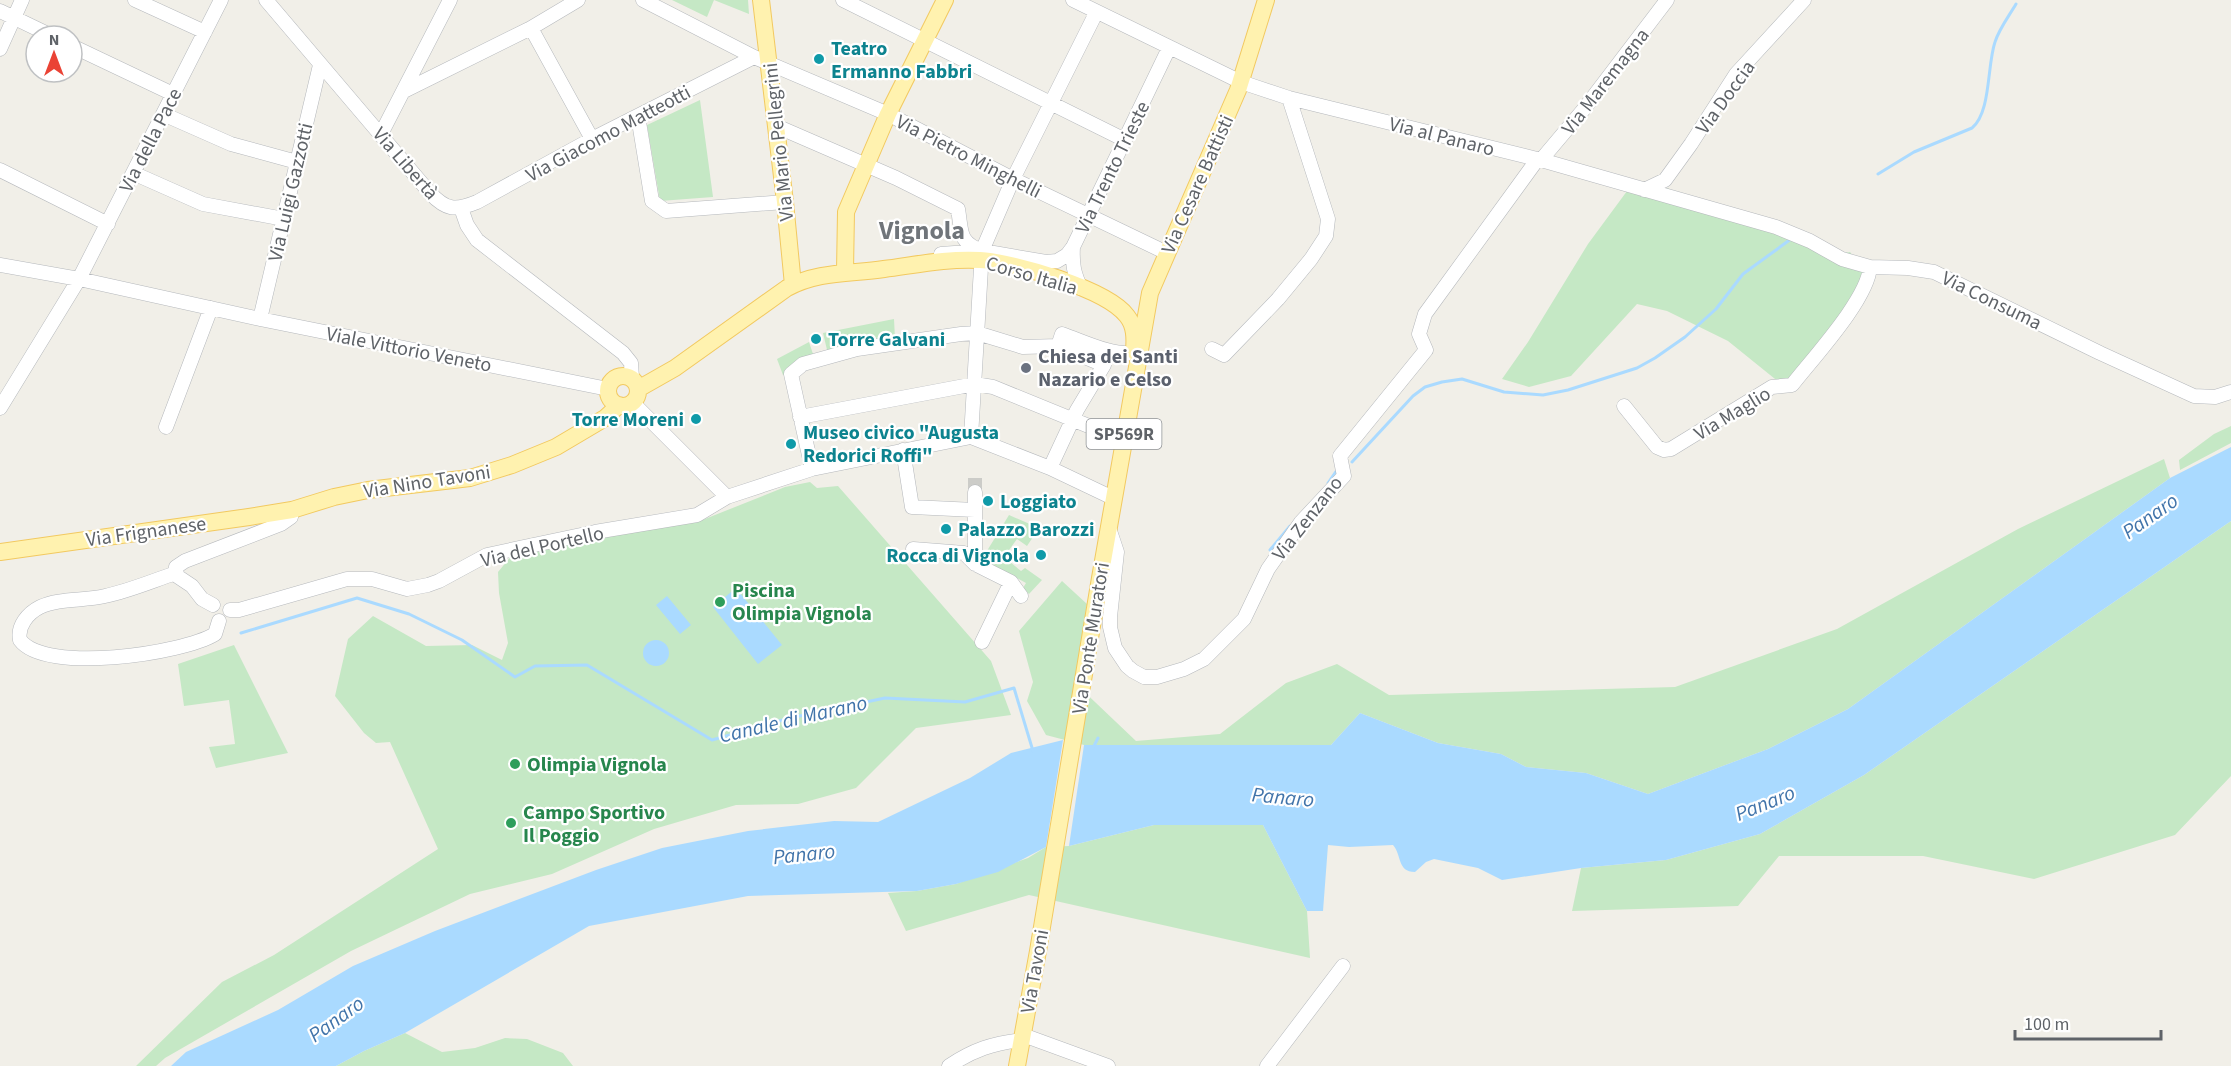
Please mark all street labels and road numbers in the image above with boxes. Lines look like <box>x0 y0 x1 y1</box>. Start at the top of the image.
street label: Via Maremagna <box>1555 22 1656 141</box>
street label: Via Doccia <box>1689 55 1762 140</box>
street label: Via Mario Pellegrini <box>757 61 801 222</box>
street label: Via Giacomo Matteotti <box>521 79 696 189</box>
street label: Via della Pace <box>113 83 189 197</box>
street label: Via Trento Trieste <box>1069 97 1157 238</box>
street label: Via Pietro Minghelli <box>891 108 1046 206</box>
street label: Via al Panaro <box>1386 110 1497 164</box>
street label: Via Cesare Battisti <box>1155 111 1241 258</box>
street label: Via Luigi Gazzotti <box>261 120 321 264</box>
street label: Via Libertà <box>366 121 445 206</box>
street label: Corso Italia <box>983 250 1081 302</box>
street label: Via Consuma <box>1937 265 2046 337</box>
street label: Viale Vittorio Veneto <box>324 320 494 380</box>
street label: Via Maglio <box>1689 380 1776 448</box>
road number: SP569R <box>1086 419 1162 449</box>
street label: Via Nino Tavoni <box>362 458 493 506</box>
street label: Via Zenzano <box>1266 470 1350 567</box>
street label: Via Frignanese <box>84 510 208 554</box>
street label: Via del Portello <box>478 519 607 575</box>
street label: Via Ponte Muratori <box>1065 560 1117 716</box>
street label: Via Tavoni <box>1014 927 1056 1015</box>

